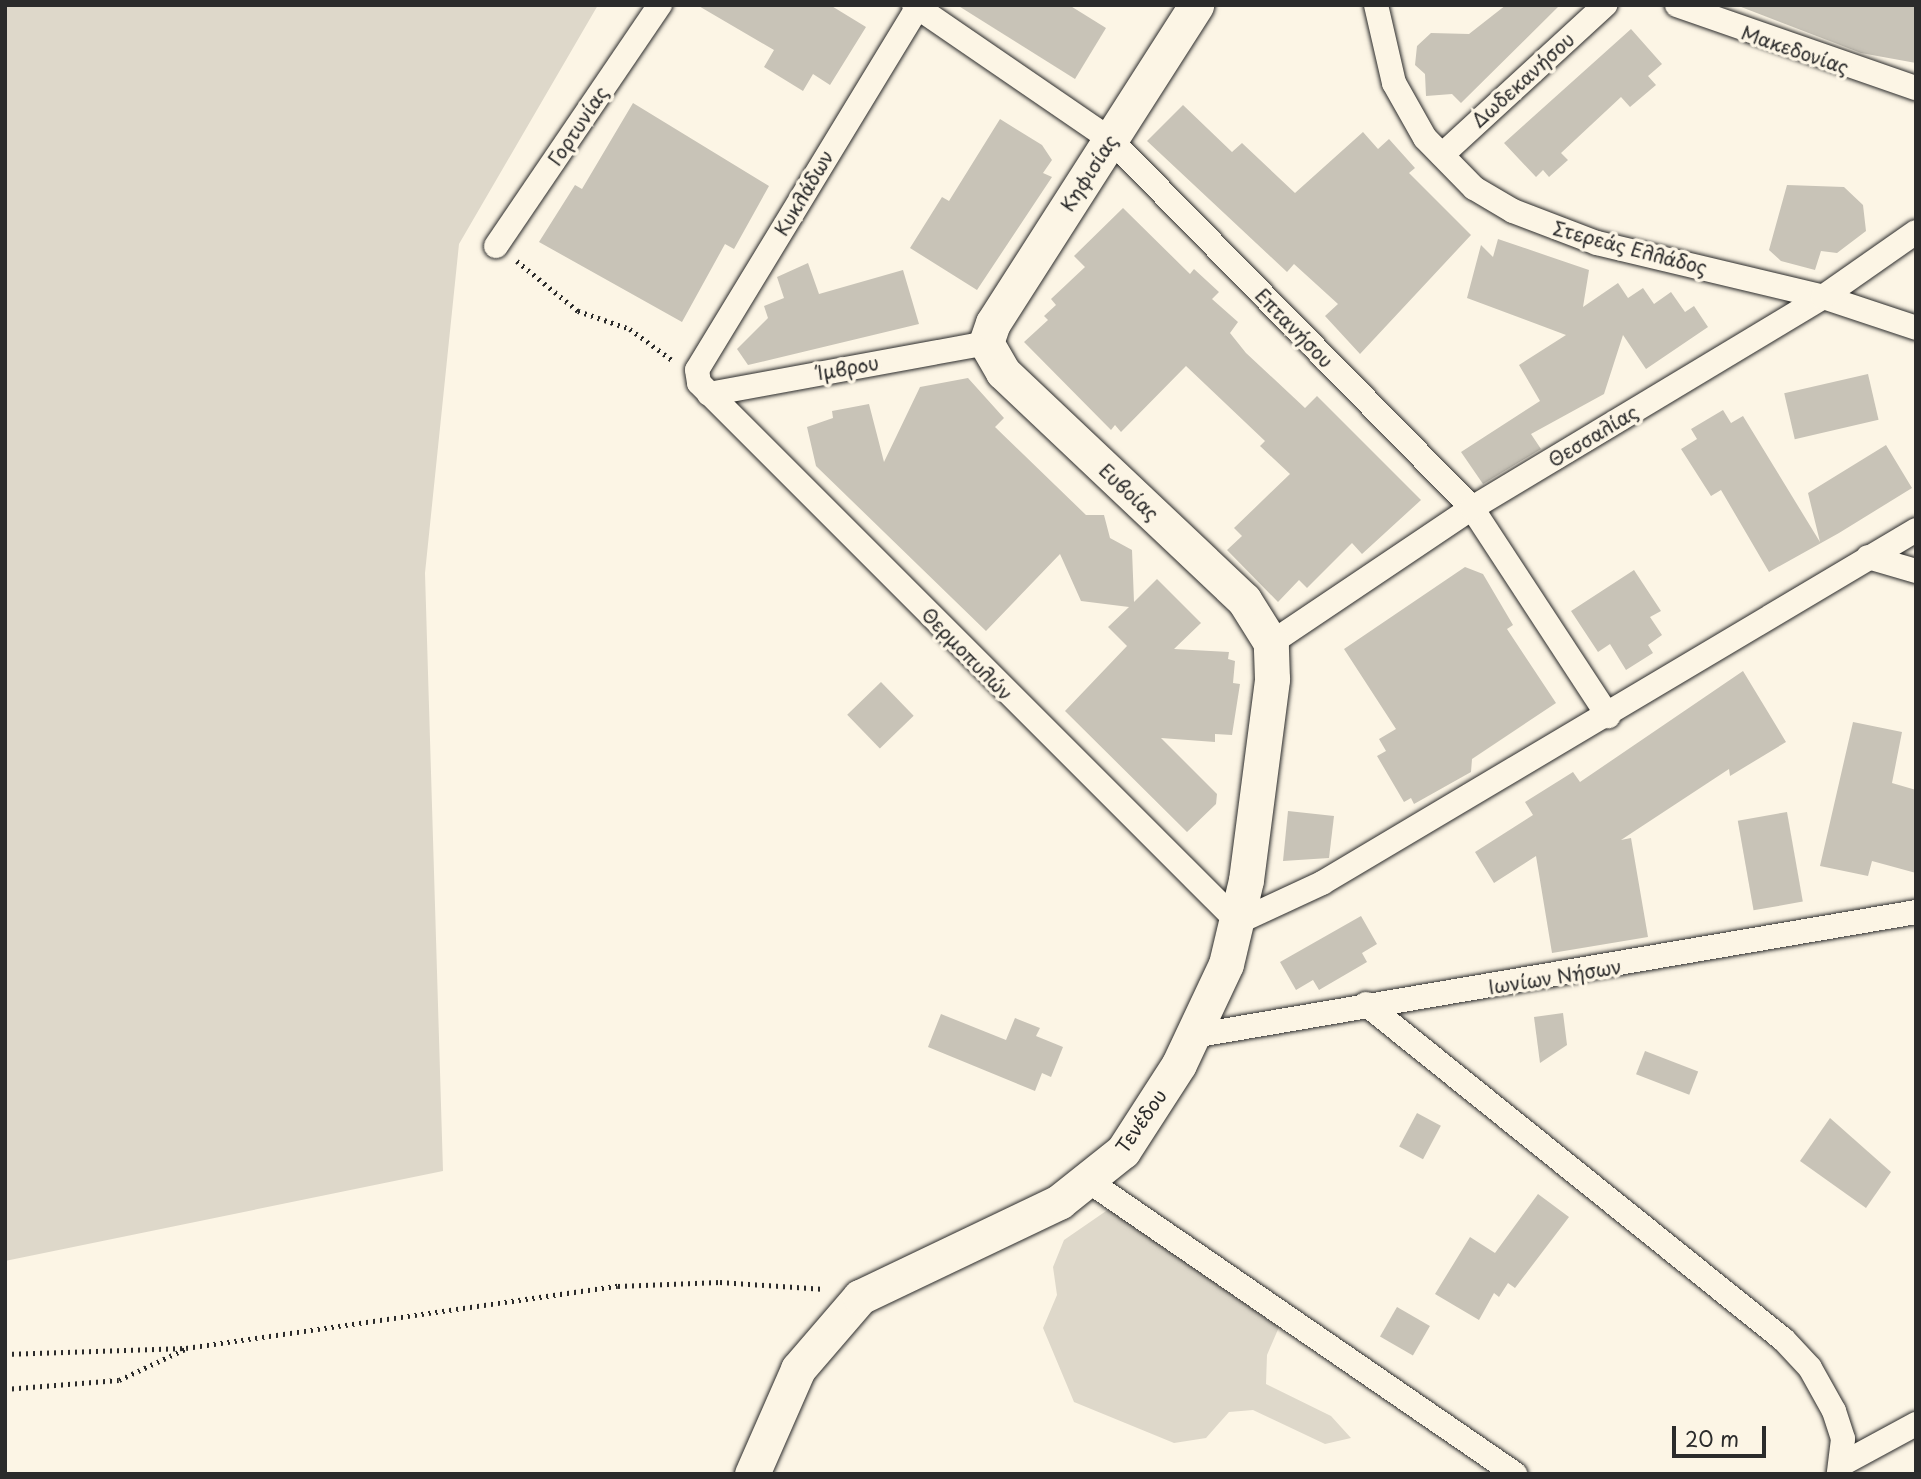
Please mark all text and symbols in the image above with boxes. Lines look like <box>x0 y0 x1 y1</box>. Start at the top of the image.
street label: Μακεδονίας <box>1738 21 1852 79</box>
street label: Δωδεκανήσου <box>1467 28 1579 132</box>
street label: Γορτυνίας <box>543 82 613 170</box>
street label: Κηφισίας <box>1056 130 1122 216</box>
street label: Κυκλάδων <box>770 146 838 240</box>
street label: Στερεάς Ελλάδος <box>1550 216 1710 280</box>
street label: Επτανήσου <box>1251 284 1337 372</box>
street label: Ίμβρου <box>815 351 881 385</box>
street label: Θεσσαλίας <box>1544 400 1642 472</box>
street label: Ευβοίας <box>1095 459 1163 525</box>
street label: Θερμοπυλών <box>917 603 1017 705</box>
street label: Ιωνίων Νήσων <box>1486 955 1624 999</box>
street label: Τενέδου <box>1111 1085 1171 1157</box>
scale bar <box>1676 1412 1770 1456</box>
text: 20 m <box>1685 1422 1739 1454</box>

